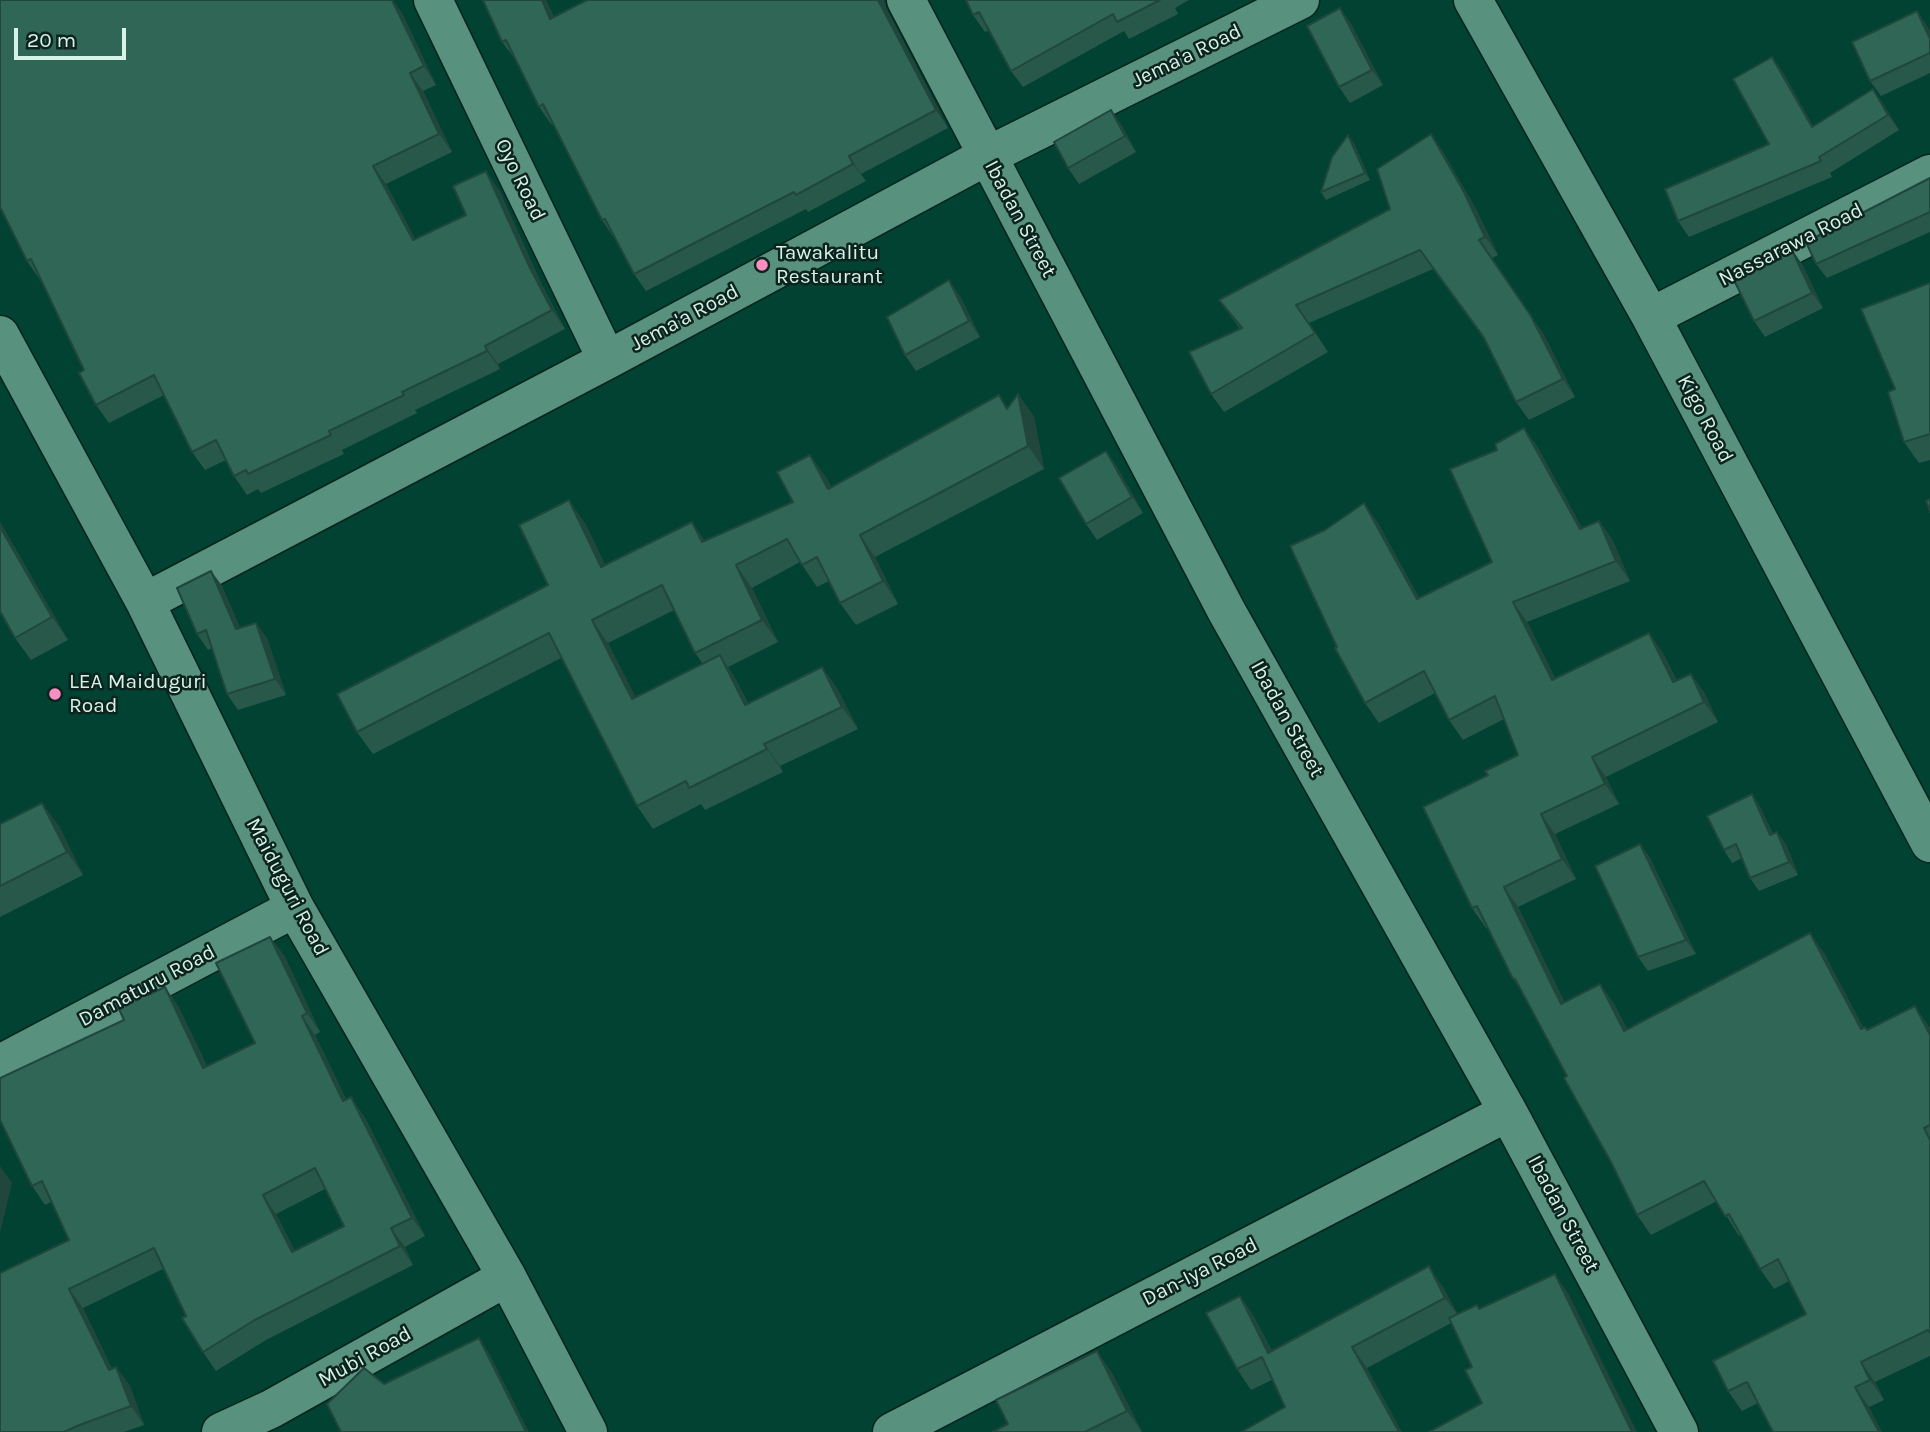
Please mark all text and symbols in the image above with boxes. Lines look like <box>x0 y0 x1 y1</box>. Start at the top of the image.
scale bar <box>18 14 130 58</box>
street label: Jema'a Road <box>1128 19 1246 93</box>
text: 20 m <box>27 28 76 52</box>
street label: Oyo Road <box>489 135 551 225</box>
street label: Ibadan Street <box>979 156 1061 282</box>
street label: Nassarawa Road <box>1715 198 1867 292</box>
place label: Tawakalitu Restaurant <box>776 240 883 290</box>
marker: Tawakalitu Restaurant <box>754 257 770 273</box>
street label: Jema'a Road <box>627 279 743 357</box>
street label: Kigo Road <box>1671 371 1739 467</box>
street label: Ibadan Street <box>1245 656 1329 782</box>
place label: LEA Maiduguri Road <box>69 669 207 719</box>
marker: LEA Maiduguri Road <box>47 686 63 702</box>
street label: Maiduguri Road <box>240 814 334 960</box>
street label: Damaturu Road <box>74 939 220 1033</box>
street label: Ibadan Street <box>1522 1151 1604 1277</box>
street label: Dan-Iya Road <box>1138 1232 1262 1312</box>
street label: Mubi Road <box>314 1321 416 1393</box>

